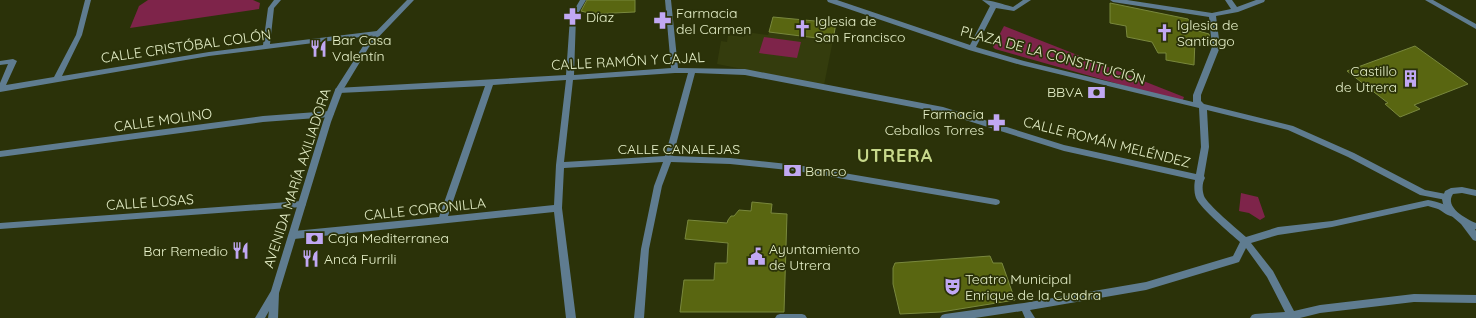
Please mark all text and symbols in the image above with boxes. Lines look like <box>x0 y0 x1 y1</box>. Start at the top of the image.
place label: Farmacia del Carmen <box>676 4 751 38</box>
pharmacy icon: Díaz <box>563 7 583 27</box>
place label: Díaz <box>586 8 615 26</box>
pharmacy icon: Farmacia del Carmen <box>653 11 673 31</box>
place label: Iglesia de San Francisco <box>815 12 905 46</box>
place label: Iglesia de Santiago <box>1177 16 1239 50</box>
church icon: Iglesia de San Francisco <box>792 19 812 39</box>
street label: PLAZA DE LA CONSTITUCIÓN <box>959 22 1147 88</box>
church icon: Iglesia de Santiago <box>1154 23 1174 43</box>
street label: CALLE CRISTÓBAL COLÓN <box>100 25 272 67</box>
place label: Bar Casa Valentín <box>332 31 392 65</box>
restaurant icon: Bar Casa Valentín <box>309 38 329 58</box>
street label: CALLE RAMÓN Y CAJAL <box>551 48 706 74</box>
place label: Castillo de Utrera <box>1335 62 1397 96</box>
building icon: Castillo de Utrera <box>1400 69 1420 89</box>
bank icon: BBVA <box>1086 82 1106 102</box>
place label: BBVA <box>1047 83 1083 101</box>
street label: AVENIDA MARÍA AXILIADORA <box>259 86 335 270</box>
street label: CALLE MOLINO <box>113 104 214 136</box>
place label: Farmacia Ceballos Torres <box>885 105 984 139</box>
pharmacy icon: Farmacia Ceballos Torres <box>987 112 1007 132</box>
street label: CALLE ROMÁN MELÉNDEZ <box>1022 113 1192 171</box>
street label: CALLE CANALEJAS <box>618 140 740 158</box>
district label: UTRERA <box>857 144 933 167</box>
bank icon: Banco <box>782 161 802 181</box>
place label: Banco <box>805 162 846 180</box>
street label: CALLE LOSAS <box>106 190 194 214</box>
street label: CALLE CORONILLA <box>363 194 487 224</box>
bank icon: Caja Mediterranea <box>305 228 325 248</box>
place label: Caja Mediterranea <box>328 229 449 247</box>
place label: Ayuntamiento de Utrera <box>769 240 860 274</box>
restaurant icon: Bar Remedio <box>231 241 251 261</box>
place label: Bar Remedio <box>143 242 228 260</box>
public building icon: Ayuntamiento de Utrera <box>746 247 766 267</box>
restaurant icon: Ancá Furrili <box>301 249 321 269</box>
place label: Ancá Furrili <box>324 250 396 268</box>
place label: Teatro Municipal Enrique de la Cuadra <box>965 270 1101 304</box>
theatre icon: Teatro Municipal Enrique de la Cuadra <box>942 277 962 297</box>

